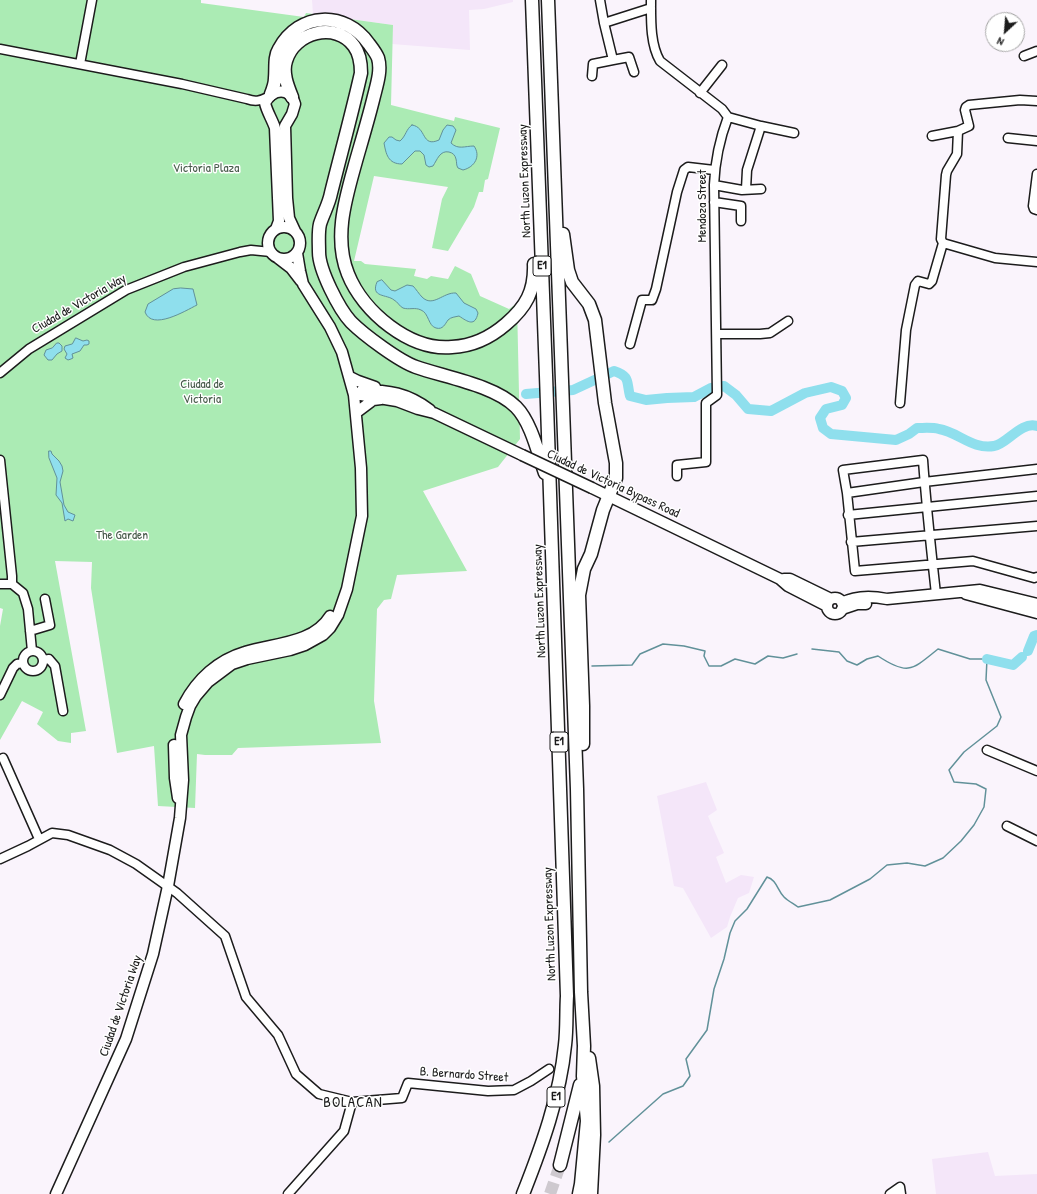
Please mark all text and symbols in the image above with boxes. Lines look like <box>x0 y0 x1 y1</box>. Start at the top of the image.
north arrow <box>985 12 1025 52</box>
text: N <box>994 34 1006 49</box>
street label: North Luzon Expressway <box>515 124 535 238</box>
park label: Victoria Plaza <box>173 161 239 177</box>
street label: Mendoza Street <box>695 169 711 243</box>
road number: E1 <box>533 256 551 276</box>
street label: Ciudad de Victoria Way <box>29 271 129 337</box>
park label: Ciudad de Victoria <box>180 377 224 408</box>
street label: Ciudad de Victoria Bypass Road <box>544 446 682 522</box>
park label: The Garden <box>96 528 148 544</box>
street label: North Luzon Expressway <box>530 544 550 658</box>
road number: E1 <box>550 732 568 752</box>
street label: North Luzon Expressway <box>540 867 560 981</box>
street label: Ciudad de Victoria Way <box>96 953 146 1059</box>
street label: B. Bernardo Street <box>419 1064 509 1086</box>
road number: E1 <box>547 1087 565 1107</box>
district label: BOLACAN <box>323 1094 383 1112</box>

